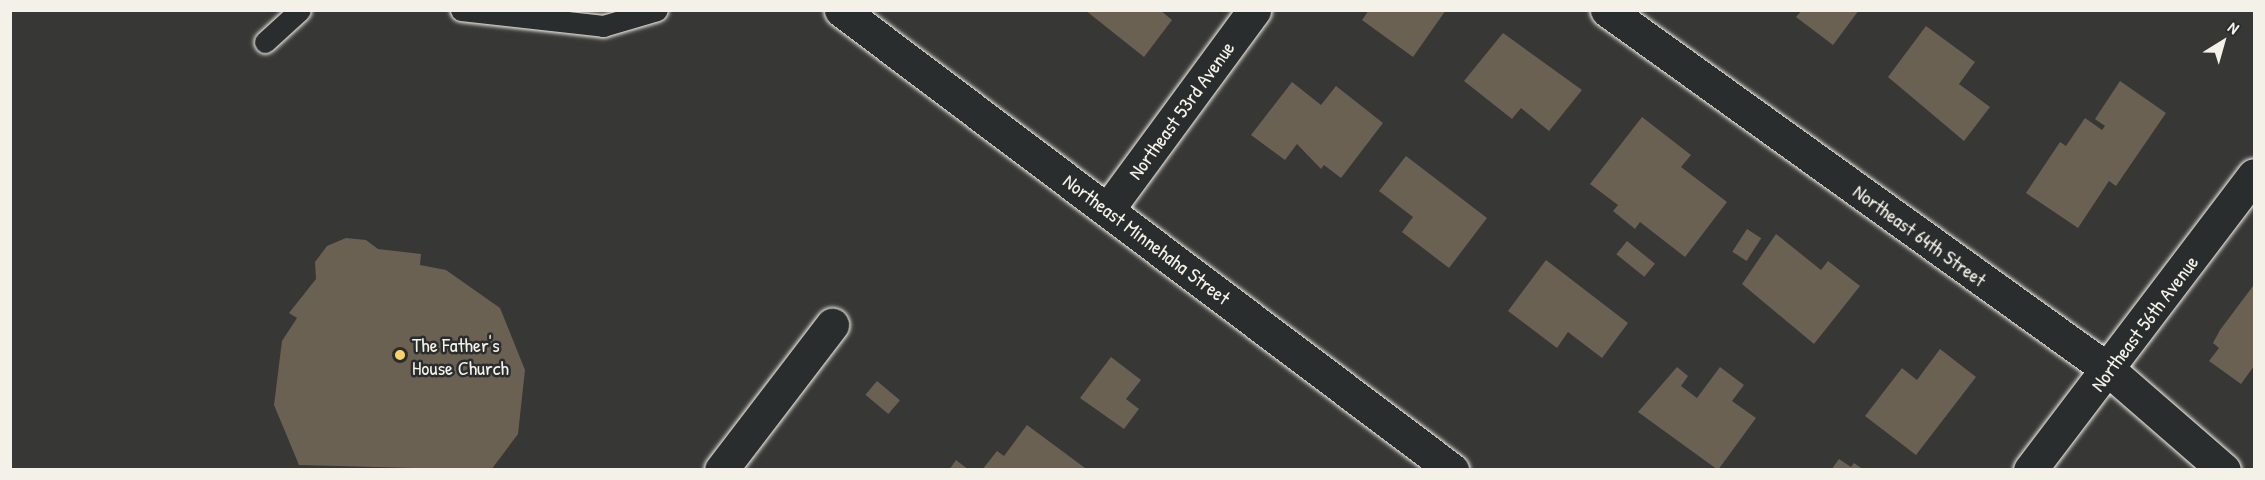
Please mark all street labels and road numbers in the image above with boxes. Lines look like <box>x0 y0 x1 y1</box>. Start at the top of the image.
street label: Northeast 53rd Avenue <box>1123 36 1239 184</box>
street label: Northeast Minnehaha Street <box>1059 168 1235 310</box>
street label: Northeast 64th Street <box>1849 179 1991 291</box>
street label: Northeast 56th Avenue <box>2085 250 2203 396</box>

